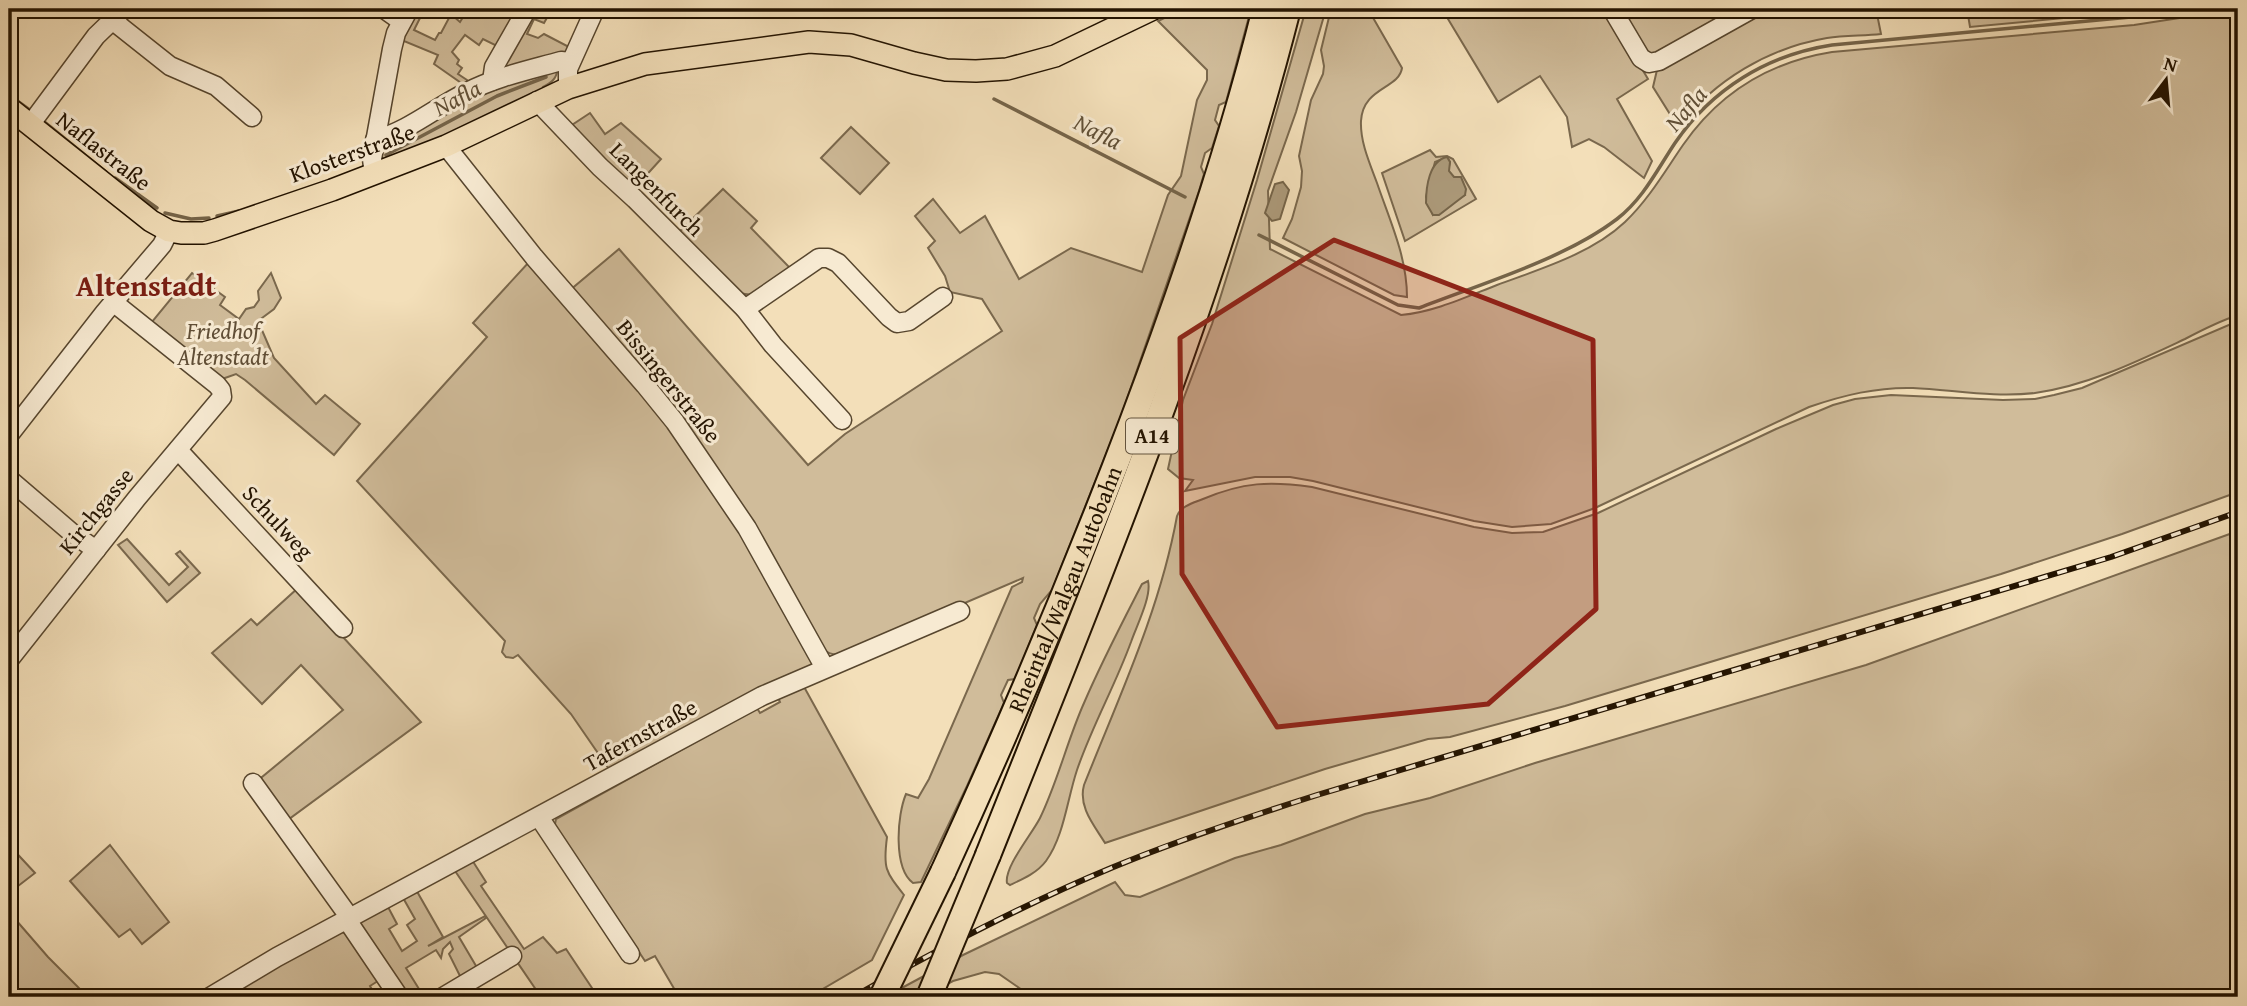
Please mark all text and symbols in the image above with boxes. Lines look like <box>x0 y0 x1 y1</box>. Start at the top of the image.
north arrow <box>2132 46 2202 116</box>
text: N <box>2161 48 2181 79</box>
water label: Nafla <box>426 70 487 125</box>
water label: Nafla <box>1655 78 1715 140</box>
street label: Naflastraße <box>50 103 159 198</box>
water label: Nafla <box>1067 104 1128 158</box>
street label: Klosterstraße <box>285 115 419 190</box>
street label: Langenfurch <box>603 134 712 243</box>
district label: Altenstadt <box>76 263 217 307</box>
street label: Bissingerstraße <box>609 312 730 450</box>
park label: Friedhof Altenstadt <box>176 314 269 373</box>
road number: A14 <box>1126 418 1178 453</box>
street label: Kirchgasse <box>50 460 141 561</box>
street label: Rheintal/Walgau Autobahn <box>999 461 1130 717</box>
street label: Schulweg <box>235 477 322 567</box>
street label: Tafernstraße <box>577 690 702 779</box>

